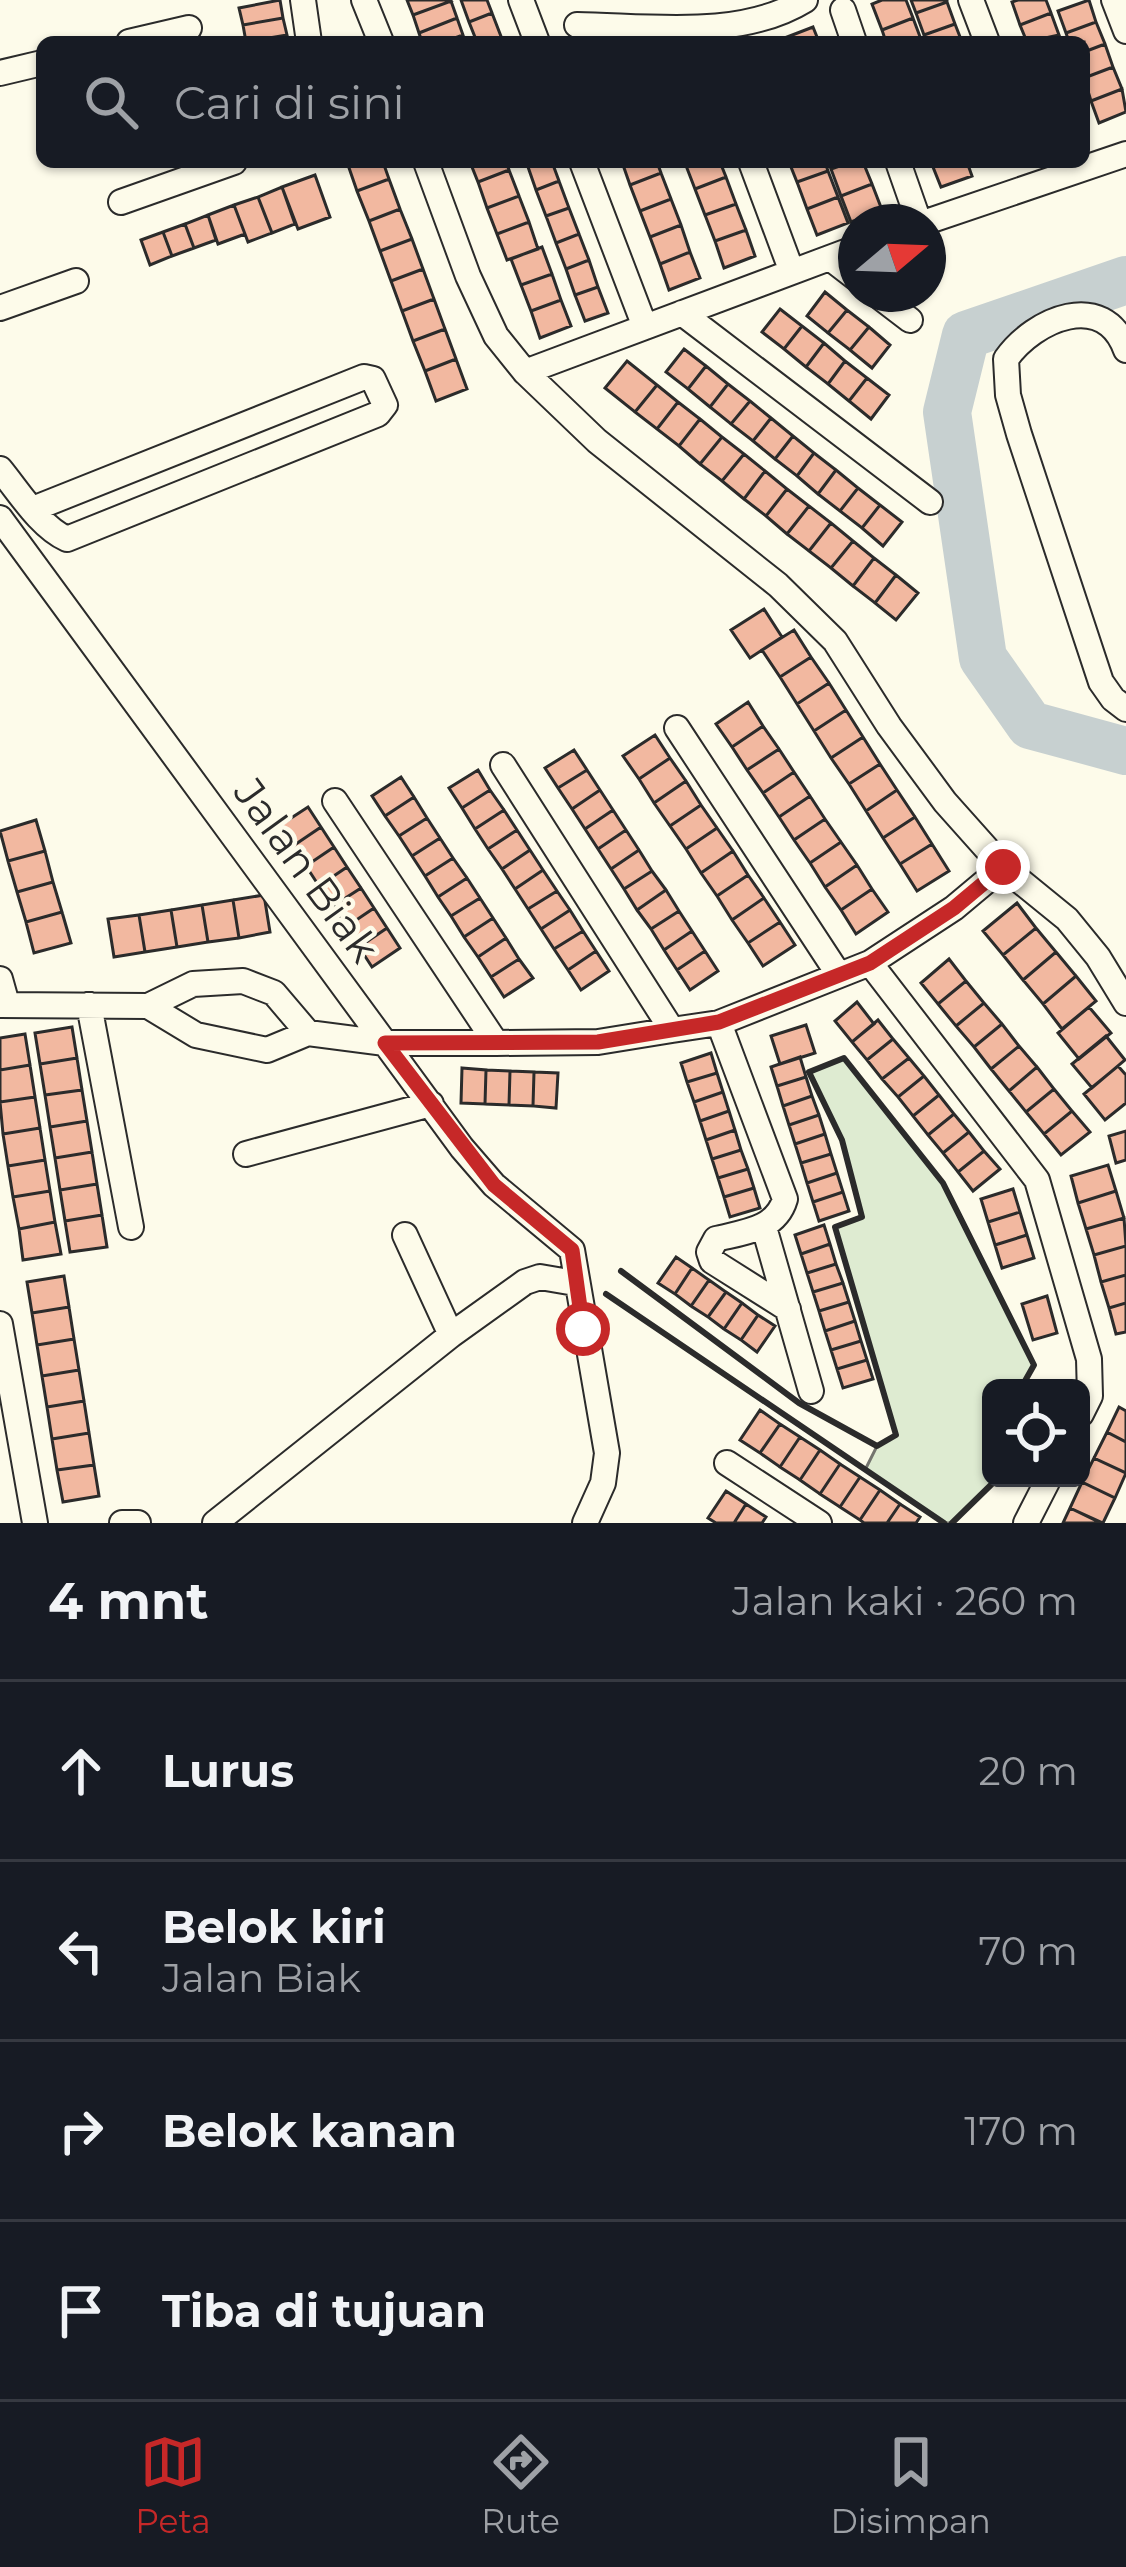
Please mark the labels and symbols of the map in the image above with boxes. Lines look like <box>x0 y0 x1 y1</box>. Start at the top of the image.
north arrow <box>838 204 946 312</box>
street label: Jalan Biak <box>222 767 391 972</box>
route end <box>976 840 1030 894</box>
route start <box>556 1302 610 1356</box>

